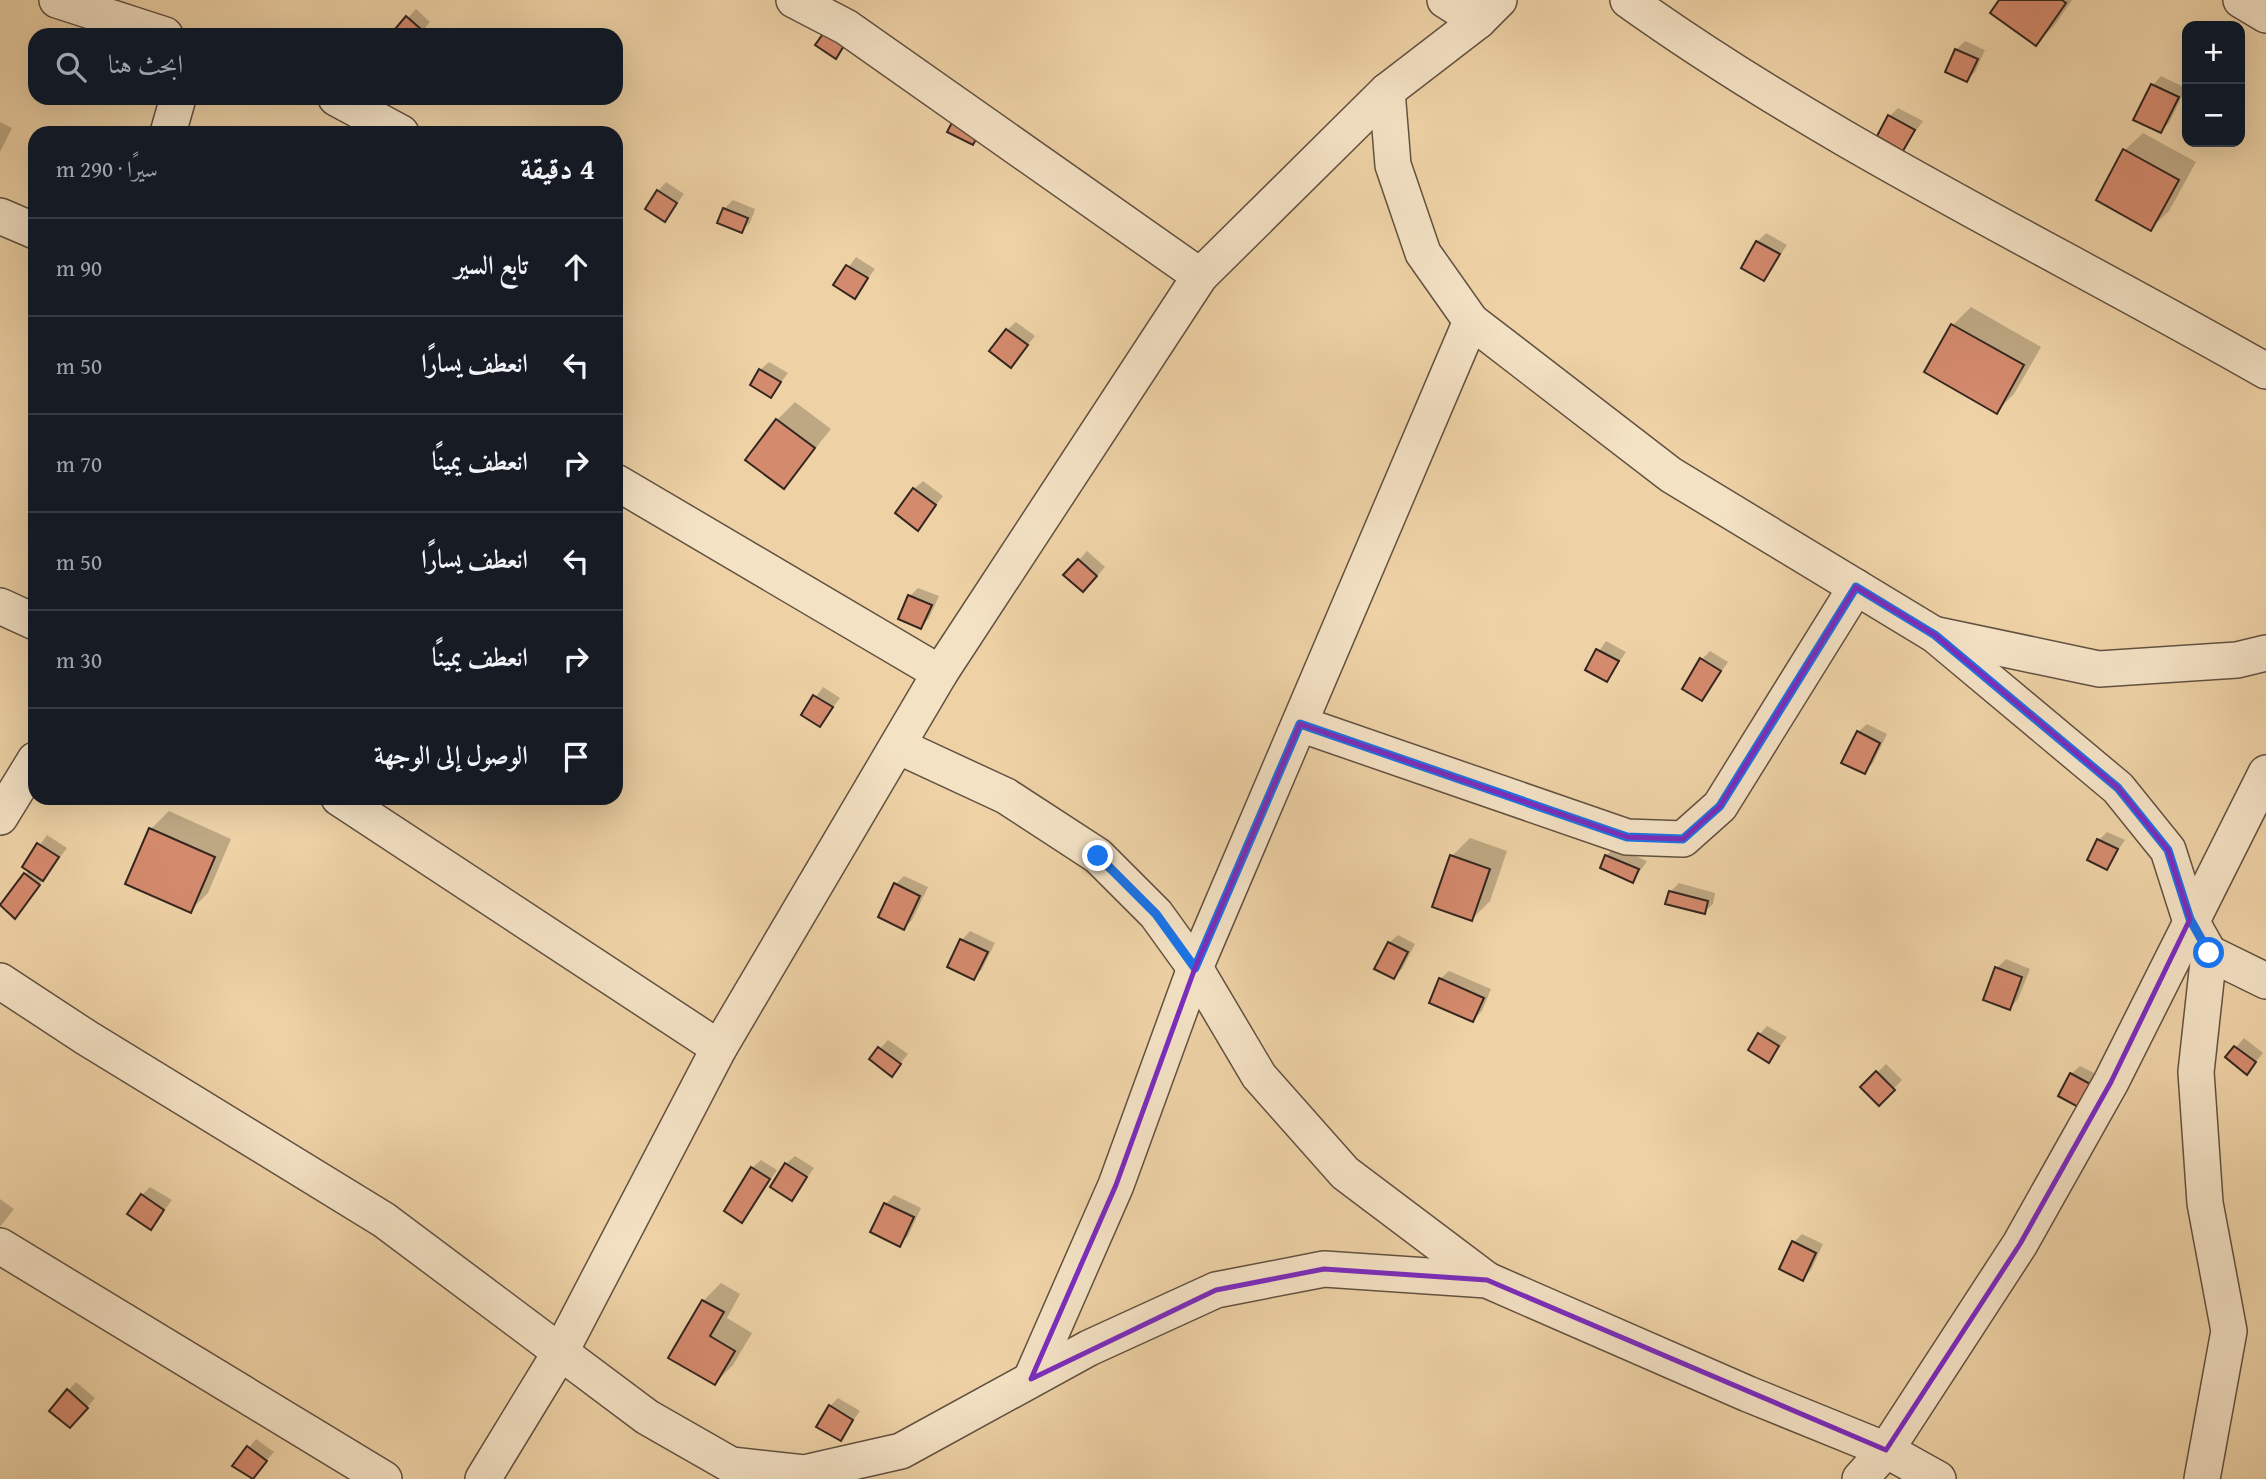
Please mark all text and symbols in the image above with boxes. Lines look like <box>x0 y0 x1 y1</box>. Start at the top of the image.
map controls <box>2182 21 2245 147</box>
button: + <box>2182 21 2245 84</box>
search box <box>28 28 623 105</box>
text: ابحث هنا <box>108 44 183 83</box>
icon: search <box>52 48 90 86</box>
button: − <box>2182 84 2245 147</box>
text: 4 دقيقة <box>520 146 595 190</box>
text: سيرًا · 290 m <box>56 152 158 185</box>
text: تابع السير <box>454 245 528 284</box>
icon: ahead <box>557 248 595 286</box>
text: 90 m <box>56 251 102 284</box>
text: انعطف يسارًا <box>421 343 528 382</box>
icon: left <box>557 346 595 384</box>
text: 50 m <box>56 349 102 382</box>
text: انعطف يمينًا <box>432 441 528 480</box>
icon: right <box>557 444 595 482</box>
text: 70 m <box>56 447 102 480</box>
text: انعطف يسارًا <box>421 539 528 578</box>
icon: left <box>557 542 595 580</box>
text: 50 m <box>56 545 102 578</box>
text: انعطف يمينًا <box>432 637 528 676</box>
icon: right <box>557 640 595 678</box>
text: 30 m <box>56 643 102 676</box>
text: الوصول إلى الوجهة <box>374 735 528 774</box>
icon: arrive <box>557 738 595 776</box>
route end <box>1082 840 1113 871</box>
route start <box>2193 937 2224 968</box>

